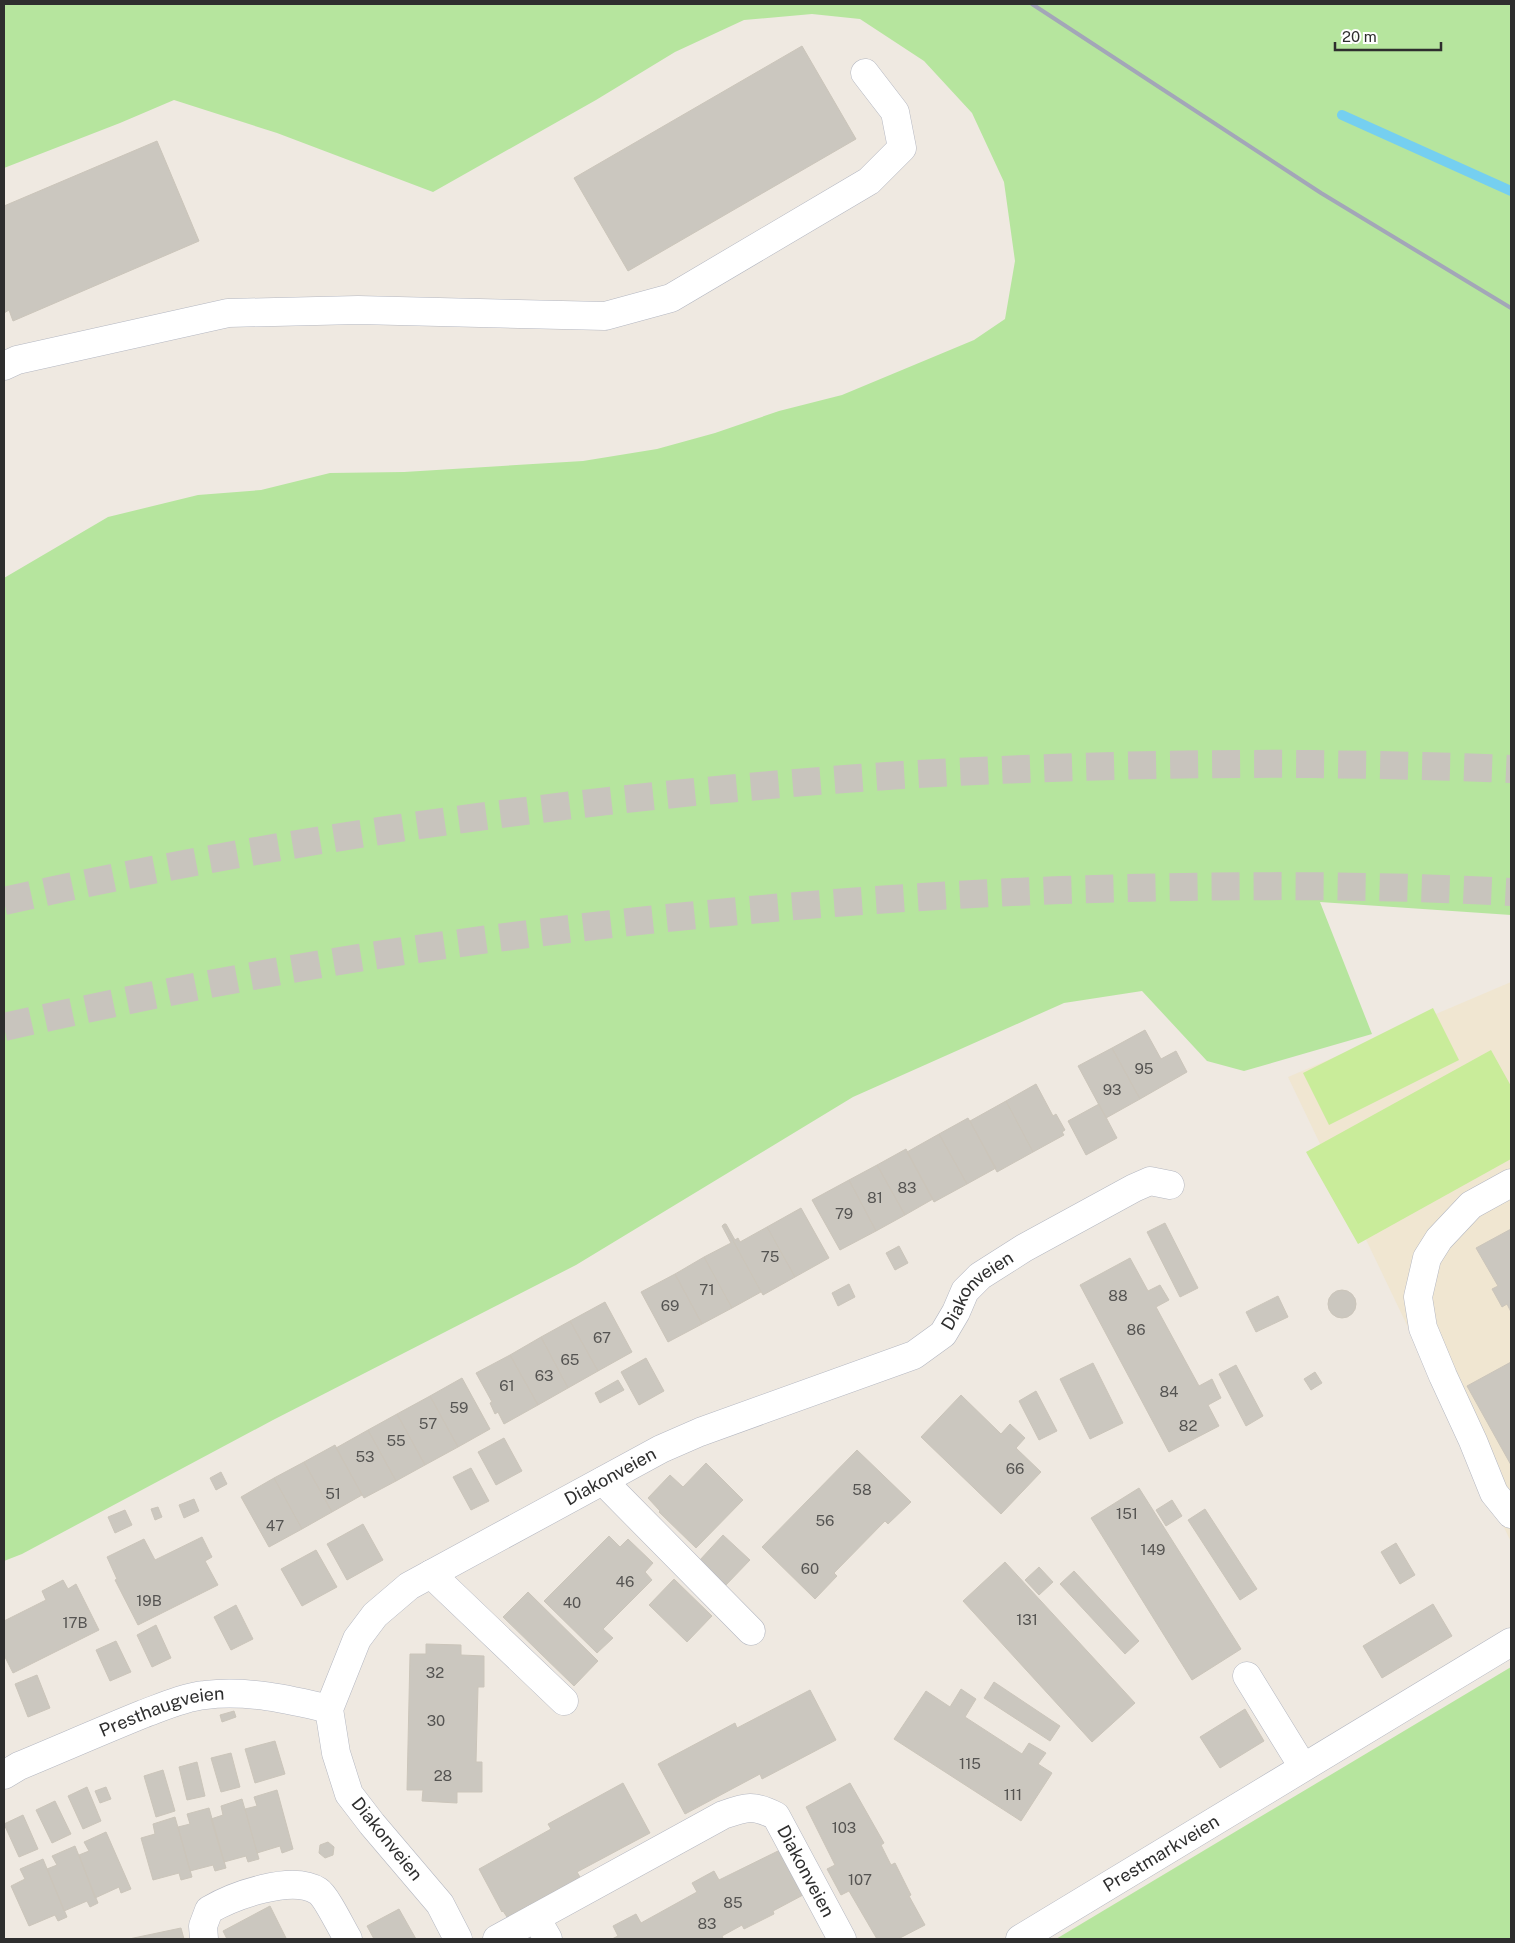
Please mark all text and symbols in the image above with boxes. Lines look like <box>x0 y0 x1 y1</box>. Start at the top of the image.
scale bar <box>1335 20 1441 52</box>
text: 20 m <box>1342 28 1377 45</box>
house number: 95 <box>1135 1060 1153 1077</box>
house number: 93 <box>1103 1081 1121 1098</box>
house number: 83 <box>897 1179 917 1196</box>
house number: 81 <box>867 1189 883 1206</box>
house number: 79 <box>835 1205 853 1222</box>
street label: Diakonveien <box>937 1247 1017 1334</box>
house number: 75 <box>761 1248 779 1265</box>
house number: 71 <box>699 1281 715 1298</box>
house number: 88 <box>1108 1287 1128 1304</box>
house number: 69 <box>661 1297 679 1314</box>
house number: 86 <box>1127 1321 1145 1338</box>
house number: 67 <box>593 1329 611 1346</box>
house number: 65 <box>561 1351 579 1368</box>
house number: 63 <box>535 1367 553 1384</box>
house number: 61 <box>499 1377 515 1394</box>
house number: 84 <box>1159 1383 1179 1400</box>
house number: 59 <box>450 1399 468 1416</box>
house number: 57 <box>419 1415 437 1432</box>
house number: 82 <box>1179 1417 1197 1434</box>
house number: 55 <box>386 1432 406 1449</box>
street label: Diakonveien <box>561 1443 660 1509</box>
house number: 53 <box>355 1448 375 1465</box>
house number: 66 <box>1006 1460 1024 1477</box>
house number: 58 <box>852 1481 872 1498</box>
house number: 51 <box>325 1485 341 1502</box>
house number: 151 <box>1116 1505 1138 1522</box>
house number: 56 <box>816 1512 834 1529</box>
house number: 47 <box>266 1517 284 1534</box>
house number: 149 <box>1141 1541 1165 1558</box>
house number: 60 <box>801 1560 819 1577</box>
house number: 46 <box>616 1573 634 1590</box>
house number: 19B <box>136 1592 162 1609</box>
house number: 40 <box>563 1594 581 1611</box>
house number: 131 <box>1016 1611 1038 1628</box>
house number: 17B <box>62 1614 88 1631</box>
house number: 32 <box>426 1664 444 1681</box>
street label: Presthaugveien <box>96 1683 225 1741</box>
house number: 30 <box>427 1712 445 1729</box>
house number: 115 <box>959 1755 981 1772</box>
house number: 28 <box>434 1767 452 1784</box>
house number: 111 <box>1004 1786 1022 1803</box>
street label: Diakonveien <box>347 1793 427 1885</box>
street label: Prestmarkveien <box>1099 1810 1223 1896</box>
house number: 103 <box>832 1819 856 1836</box>
street label: Diakonveien <box>773 1822 839 1921</box>
house number: 107 <box>848 1871 872 1888</box>
house number: 85 <box>723 1894 743 1911</box>
house number: 83 <box>697 1915 717 1932</box>

